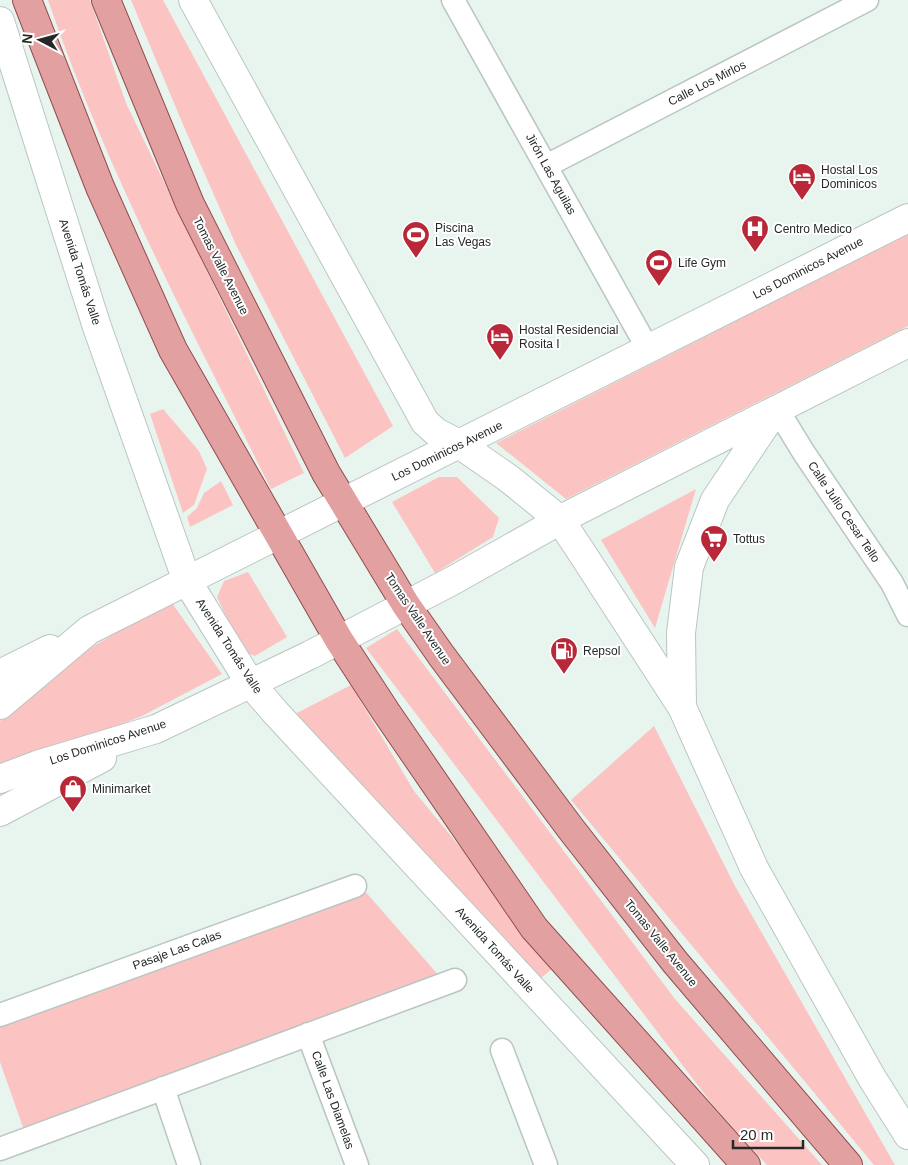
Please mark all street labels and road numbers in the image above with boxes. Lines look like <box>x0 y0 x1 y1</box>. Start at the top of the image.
street label: Calle Los Mirlos <box>666 57 748 109</box>
street label: Jirón Las Aguilas <box>523 131 579 217</box>
street label: Tomas Valle Avenue <box>190 215 252 317</box>
street label: Avenida Tomás Valle <box>56 217 104 327</box>
street label: Los Dominicos Avenue <box>751 234 866 302</box>
street label: Los Dominicos Avenue <box>389 418 505 484</box>
street label: Calle Julio Cesar Tello <box>805 459 883 565</box>
street label: Tomas Valle Avenue <box>382 570 454 668</box>
street label: Avenida Tomás Valle <box>193 596 265 697</box>
street label: Los Dominicos Avenue <box>48 716 168 767</box>
street label: Tomas Valle Avenue <box>622 897 701 989</box>
street label: Avenida Tomás Valle <box>453 904 537 996</box>
street label: Pasaje Las Calas <box>131 927 223 973</box>
street label: Calle Las Diamelas <box>309 1049 357 1151</box>

